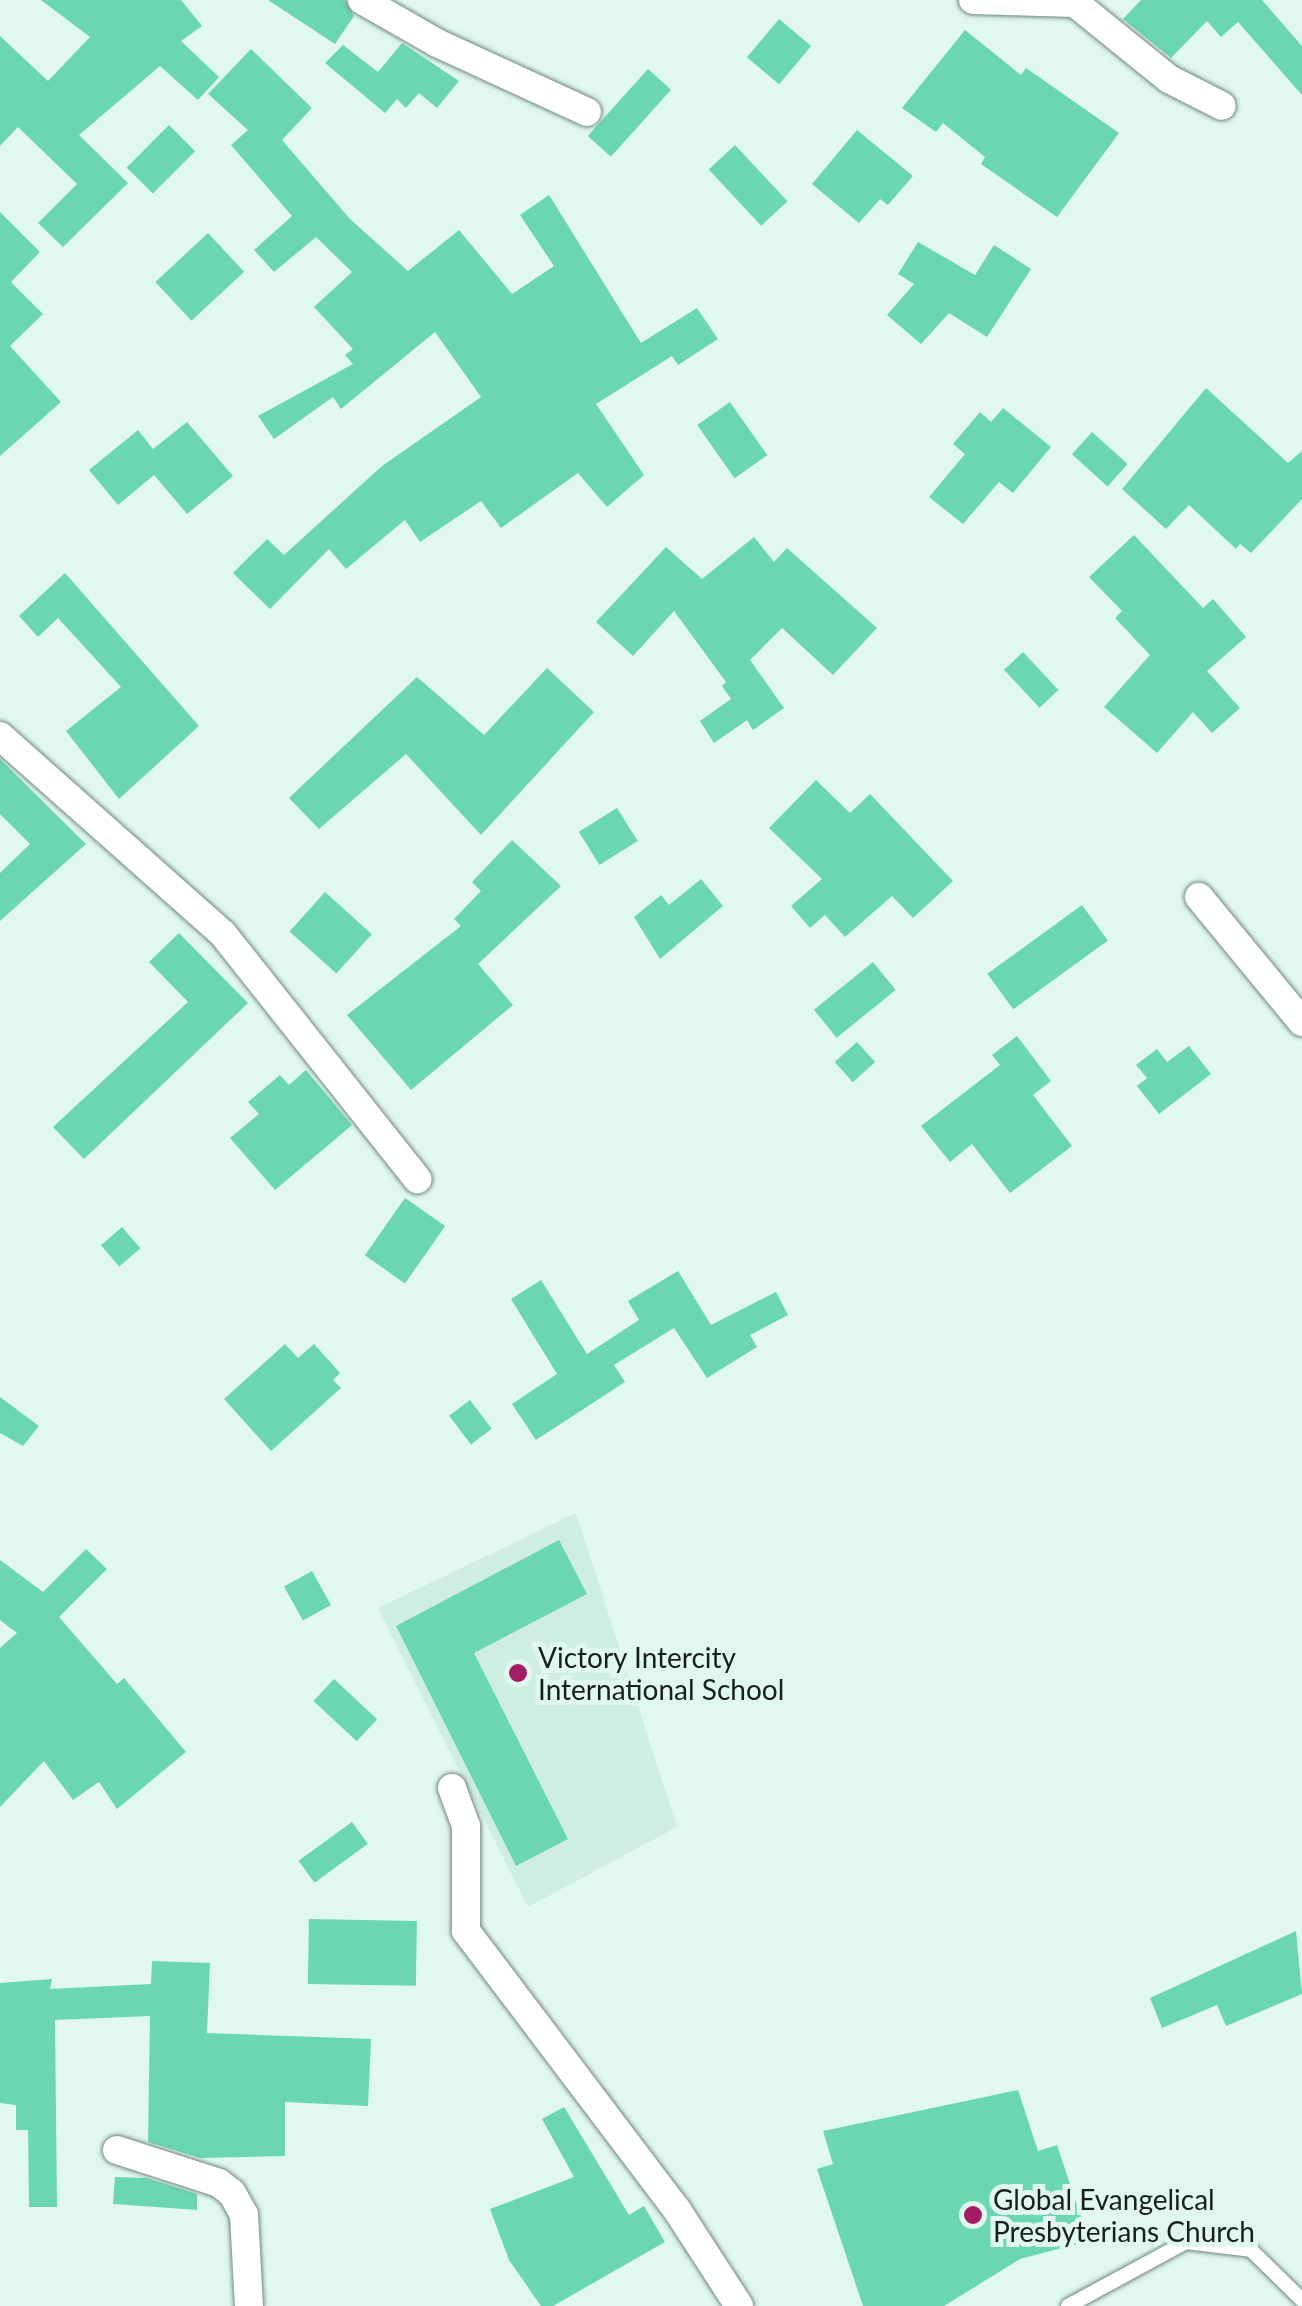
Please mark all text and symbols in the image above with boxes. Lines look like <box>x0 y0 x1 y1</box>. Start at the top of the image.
place label: Victory Intercity International School <box>538 1640 784 1706</box>
marker: Victory Intercity International School <box>507 1662 529 1684</box>
place label: Global Evangelical Presbyterians Church <box>993 2182 1255 2248</box>
marker: Global Evangelical Presbyterians Church <box>962 2204 984 2226</box>

